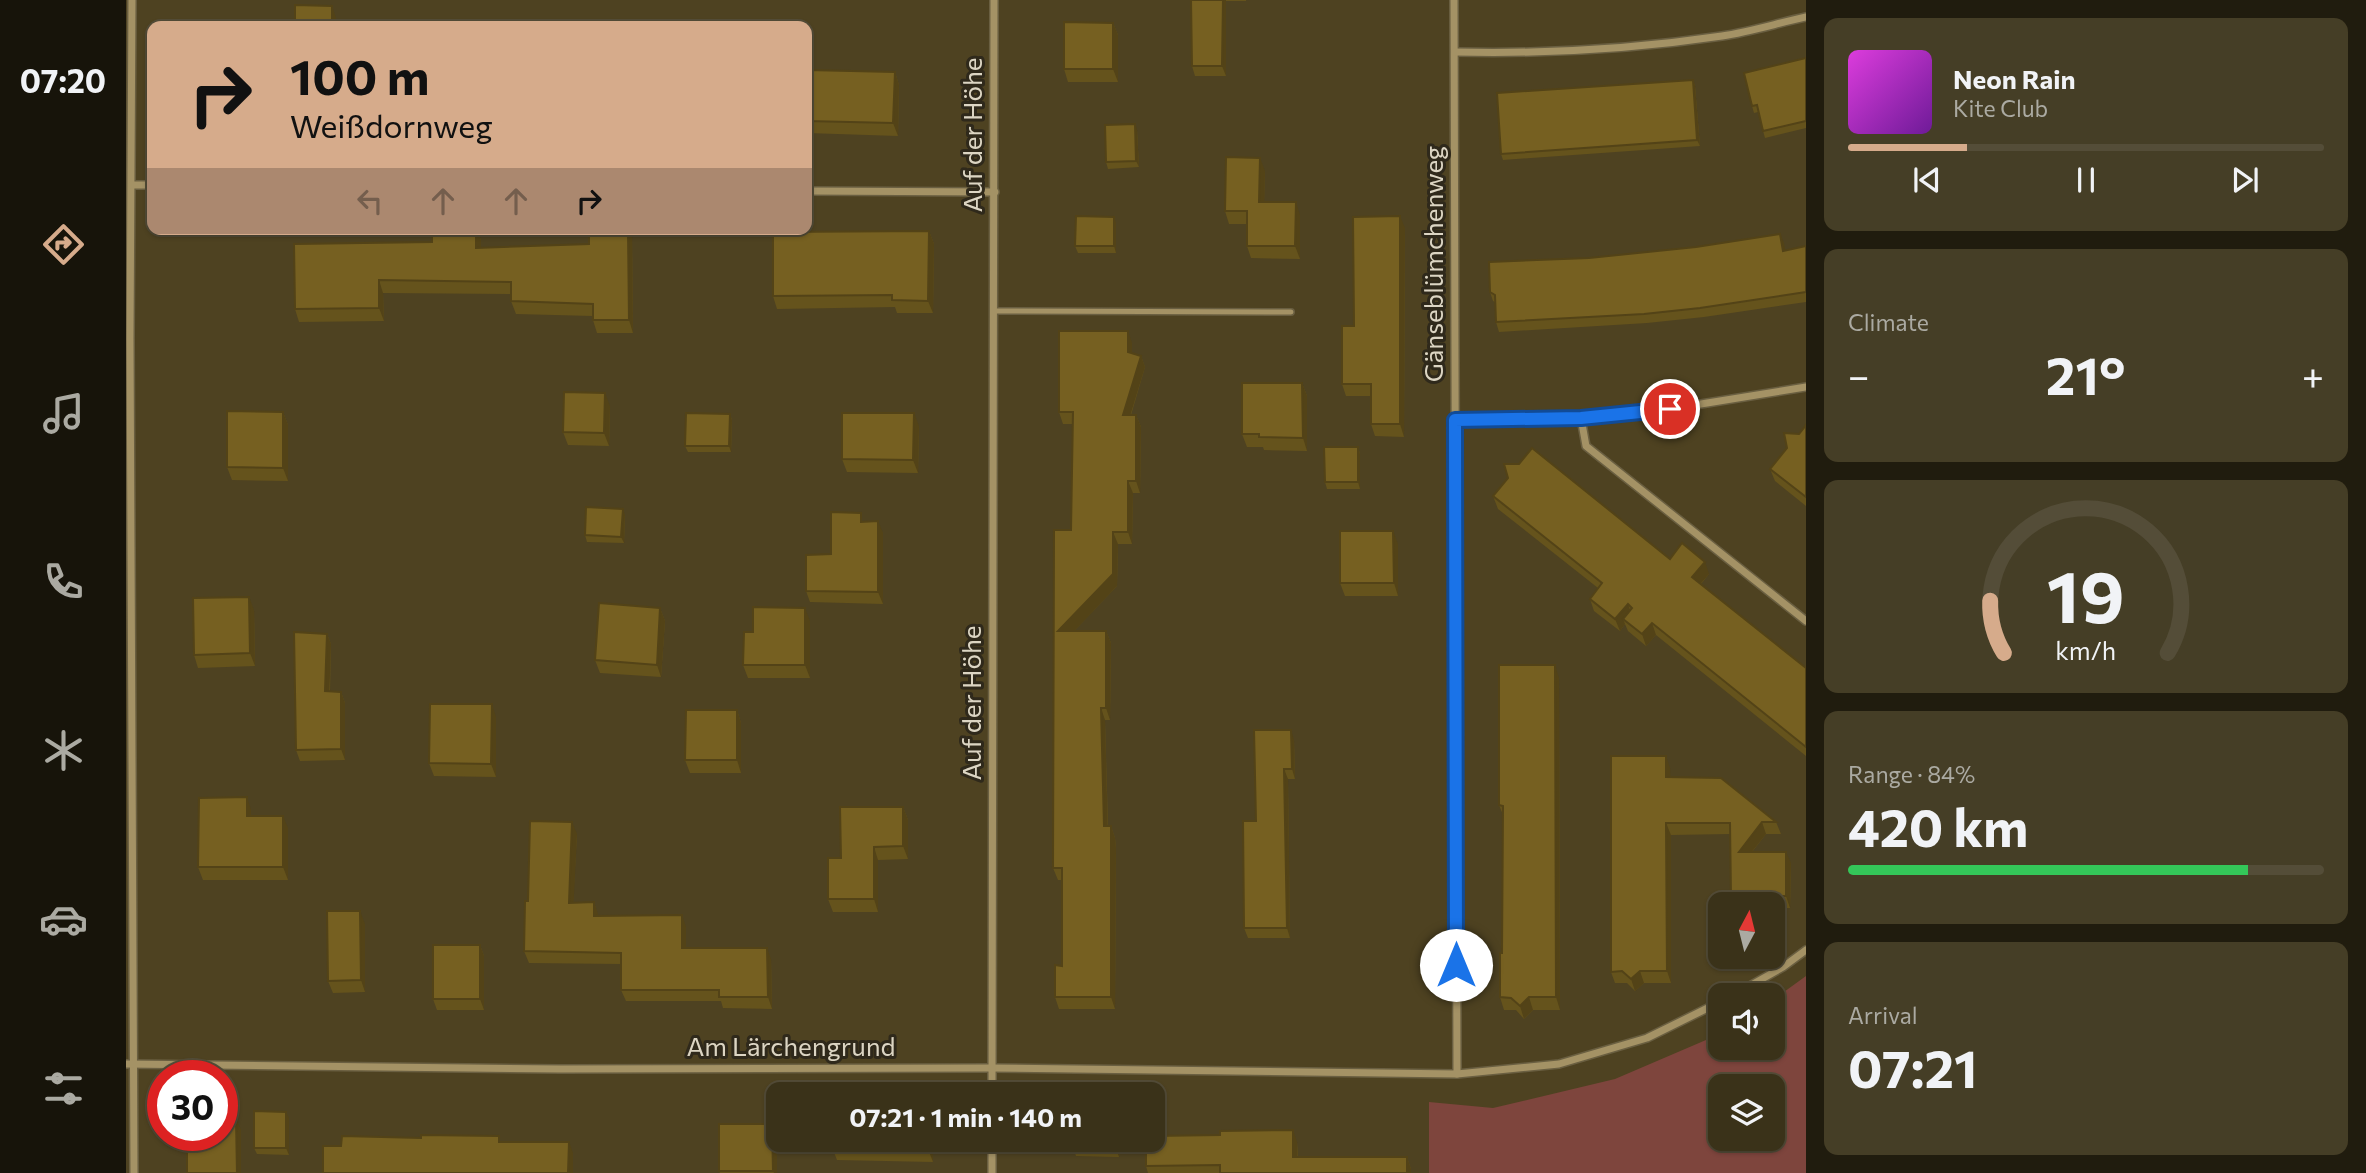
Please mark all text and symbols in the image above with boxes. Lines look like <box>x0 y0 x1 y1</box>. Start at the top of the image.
text: 100 m <box>290 45 429 105</box>
icon: right <box>175 49 266 140</box>
street label: Auf der Höhe <box>956 57 987 213</box>
text: 07:20 <box>20 60 106 100</box>
text: Neon Rain <box>1953 63 2076 94</box>
text: Kite Club <box>1953 94 2048 122</box>
text: Weißdornweg <box>290 105 493 145</box>
street label: Gänseblümchenweg <box>1417 146 1448 382</box>
icon: previous <box>1908 161 1946 199</box>
icon: pause <box>2067 161 2105 199</box>
icon: next <box>2226 161 2264 199</box>
icon: left <box>351 182 389 220</box>
icon: ahead <box>424 182 462 220</box>
icon: ahead <box>497 182 535 220</box>
icon: right <box>570 182 608 220</box>
icon: directions <box>39 220 88 269</box>
text: Climate <box>1848 308 1929 336</box>
text: 21° <box>2046 342 2125 406</box>
text: − <box>1848 351 1870 398</box>
text: + <box>2302 351 2324 398</box>
pin <box>1640 379 1700 439</box>
icon: music <box>39 389 88 438</box>
icon: arrive <box>1651 390 1689 428</box>
text: 19 <box>2047 549 2125 638</box>
icon: phone <box>39 557 88 606</box>
street label: Auf der Höhe <box>955 625 986 781</box>
text: km/h <box>2056 634 2116 664</box>
icon: climate <box>39 726 88 775</box>
text: Range · 84% <box>1848 760 1975 788</box>
text: 420 km <box>1848 794 2028 858</box>
north arrow <box>1708 892 1785 970</box>
map controls <box>1708 892 1785 1151</box>
icon: car <box>39 895 88 944</box>
position arrow <box>1419 928 1493 1002</box>
button: sound <box>1708 983 1785 1060</box>
text: Arrival <box>1848 1001 1918 1029</box>
street label: Am Lärchengrund <box>686 1030 896 1061</box>
text: 07:21 <box>1848 1035 1978 1099</box>
speed limit sign: 30 <box>147 1060 238 1151</box>
icon: filters <box>39 1064 88 1113</box>
button: layers <box>1708 1074 1785 1151</box>
text: 07:21 · 1 min · 140 m <box>849 1101 1082 1132</box>

